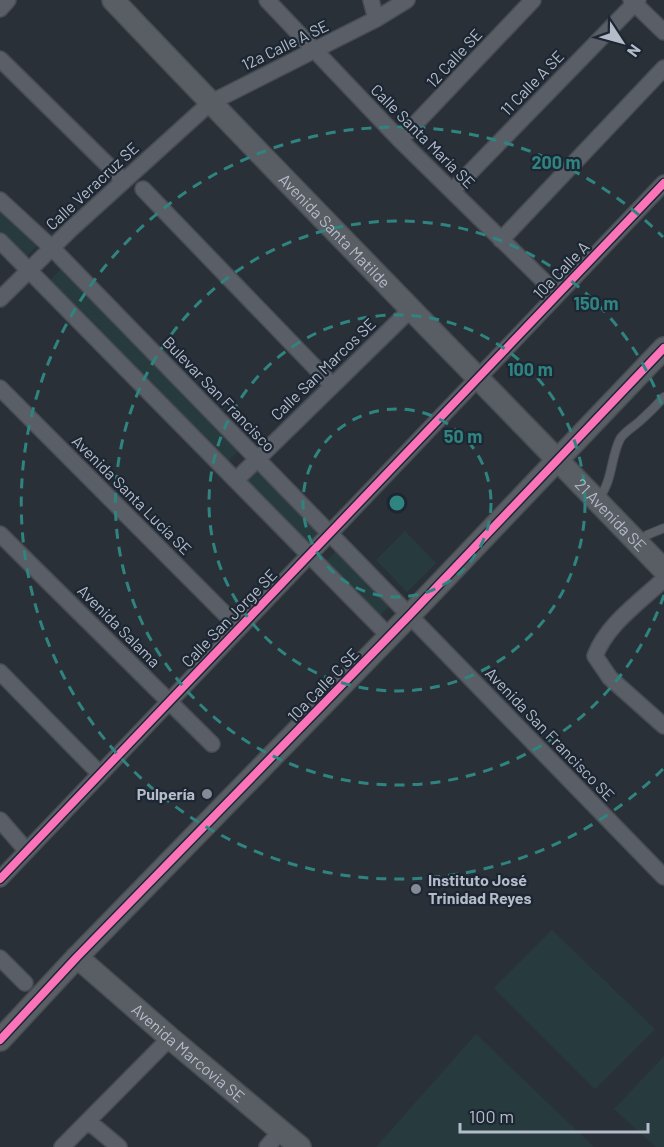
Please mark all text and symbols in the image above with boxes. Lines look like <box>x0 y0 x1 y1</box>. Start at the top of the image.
north arrow <box>592 12 652 72</box>
street label: 12a Calle A SE <box>238 15 331 74</box>
street label: 12 Calle SE <box>422 24 486 91</box>
text: N <box>624 41 645 61</box>
street label: 11 Calle A SE <box>496 46 567 119</box>
street label: Calle Santa María SE <box>367 80 479 192</box>
street label: Calle Veracruz SE <box>41 138 142 234</box>
text: 200 m <box>531 151 581 173</box>
street label: Avenida Santa Matilde <box>275 169 395 291</box>
street label: 10a Calle A <box>529 237 593 302</box>
text: 150 m <box>574 292 618 314</box>
street label: Calle San Marcos SE <box>266 314 379 424</box>
street label: Bulevar San Francisco <box>159 332 279 455</box>
text: 100 m <box>507 358 553 380</box>
text: 50 m <box>444 425 482 447</box>
street label: Avenida Santa Lucía SE <box>69 431 196 558</box>
street label: 21 Avenida SE <box>571 474 651 555</box>
centre of rings <box>387 493 407 513</box>
street label: Calle San Jorge SE <box>177 565 280 671</box>
street label: Avenida Salama <box>74 580 165 671</box>
street label: 10a Calle C SE <box>283 644 362 725</box>
street label: Avenida San Francisco SE <box>482 663 619 804</box>
place label: Pulpería <box>137 784 195 803</box>
marker: Pulpería <box>200 787 214 801</box>
place label: Instituto José Trinidad Reyes <box>428 870 531 907</box>
marker: Instituto José Trinidad Reyes <box>409 882 423 896</box>
street label: Avenida Marcovia SE <box>128 999 249 1106</box>
scale bar <box>460 1096 648 1134</box>
text: 100 m <box>469 1105 514 1127</box>

